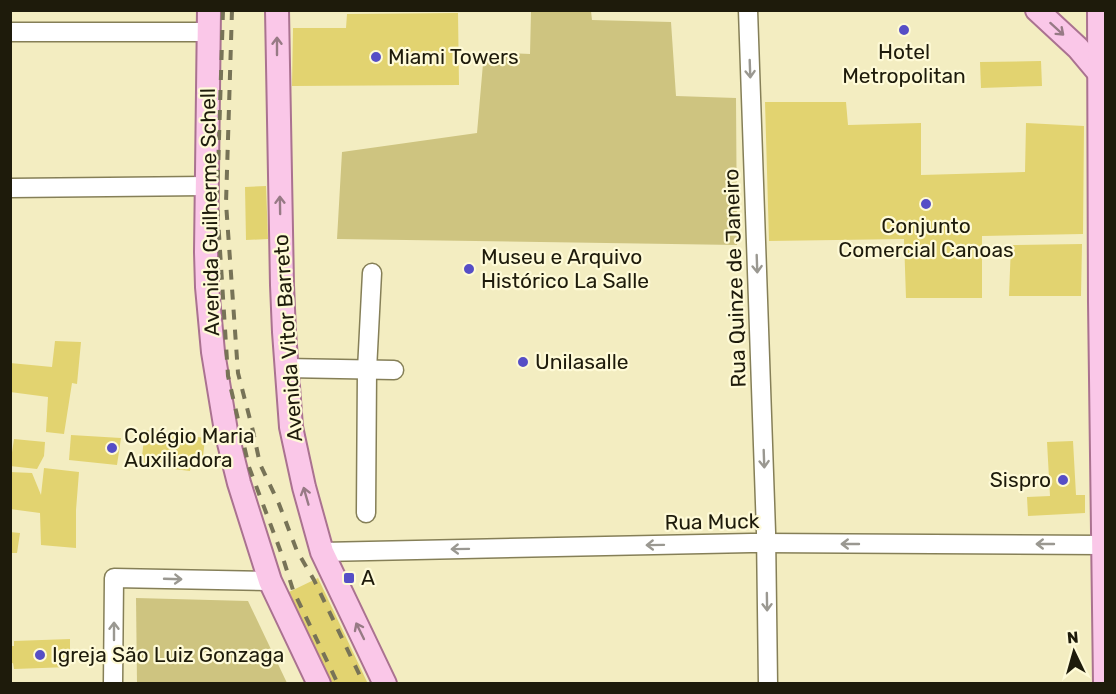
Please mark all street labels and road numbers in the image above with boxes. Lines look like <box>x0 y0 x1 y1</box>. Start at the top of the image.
street label: Avenida Guilherme Schell <box>195 88 224 336</box>
street label: Rua Quinze de Janeiro <box>718 168 751 388</box>
street label: Avenida Vitor Barreto <box>268 233 307 443</box>
street label: Rua Muck <box>664 508 760 535</box>

